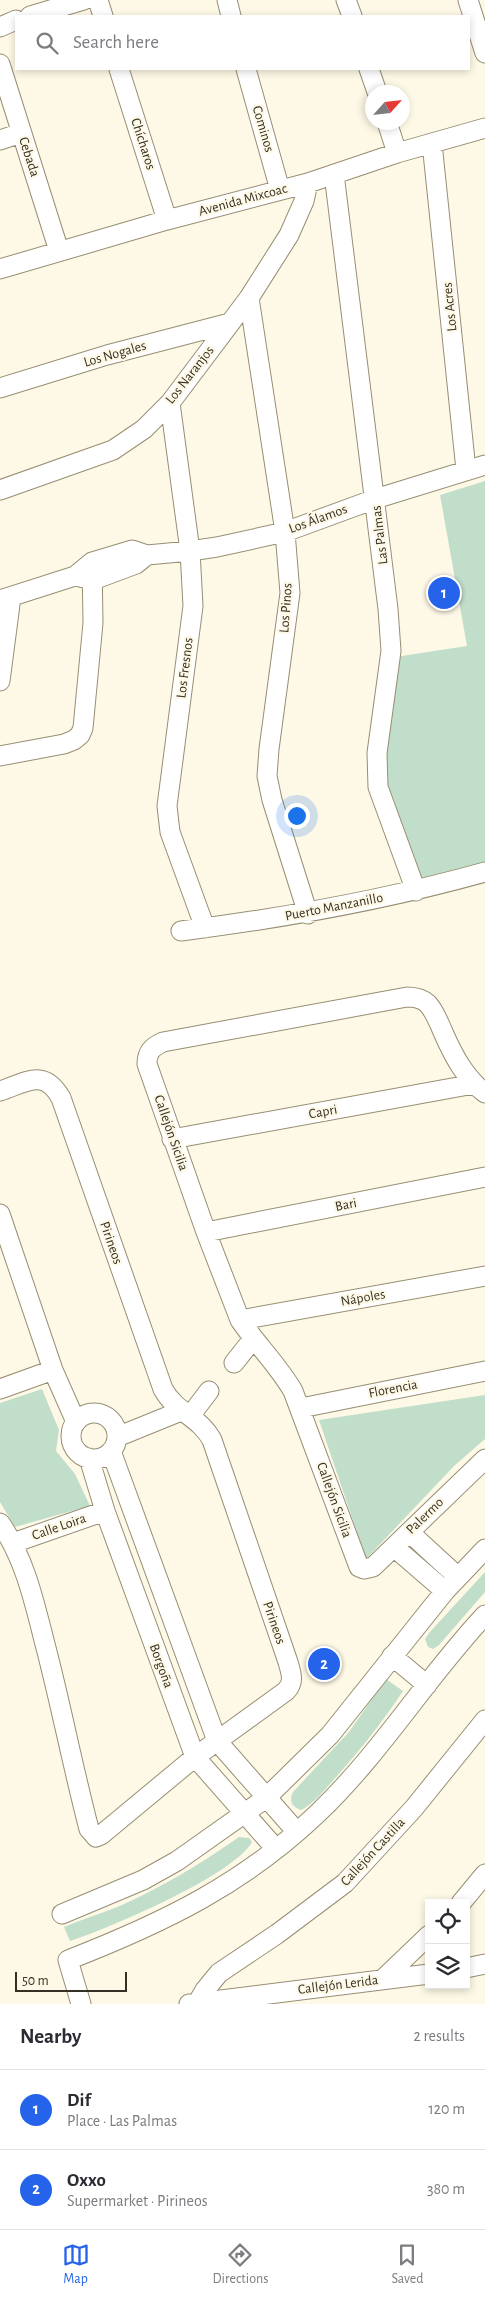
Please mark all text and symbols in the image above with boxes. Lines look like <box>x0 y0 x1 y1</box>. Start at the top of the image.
search box <box>15 15 470 70</box>
icon: search <box>33 29 61 57</box>
text: Search here <box>73 33 159 52</box>
north arrow <box>365 85 410 130</box>
street label: Cominos <box>250 104 276 154</box>
street label: Chícharos <box>128 116 158 172</box>
street label: Cebada <box>16 135 42 179</box>
street label: Avenida Mixcoac <box>197 181 289 219</box>
street label: Los Acres <box>440 282 460 332</box>
street label: Los Nogales <box>82 338 148 370</box>
street label: Los Naranjos <box>163 343 217 407</box>
street label: Los Álamos <box>286 499 349 536</box>
street label: Las Palmas <box>369 505 391 565</box>
pin: 1 <box>428 574 460 612</box>
street label: Los Pinos <box>277 583 295 633</box>
street label: Los Fresnos <box>174 637 196 699</box>
your location <box>284 803 310 829</box>
street label: Puerto Manzanillo <box>284 891 384 923</box>
street label: Callejón Sicilia <box>151 1093 191 1173</box>
street label: Capri <box>308 1103 338 1121</box>
street label: Bari <box>334 1196 358 1214</box>
street label: Pirineos <box>97 1220 125 1266</box>
street label: Nápoles <box>340 1287 386 1309</box>
street label: Florencia <box>367 1377 419 1401</box>
street label: Callejón Sicilia <box>314 1460 354 1540</box>
street label: Palermo <box>404 1495 446 1537</box>
street label: Calle Loira <box>30 1511 88 1543</box>
street label: Pirineos <box>260 1600 288 1646</box>
street label: Borgoña <box>147 1642 176 1690</box>
pin: 2 <box>308 1645 340 1683</box>
street label: Callejón Castilla <box>338 1815 408 1889</box>
map controls <box>425 1899 470 1989</box>
button: locate <box>425 1899 470 1944</box>
button: layers <box>425 1944 470 1989</box>
scale bar <box>15 1969 128 1992</box>
street label: Callejón Lerida <box>297 1973 379 1997</box>
text: 50 m <box>22 1974 49 1988</box>
text: Nearby <box>20 2026 81 2047</box>
text: 2 results <box>413 2028 465 2044</box>
text: Dif <box>67 2091 91 2110</box>
text: 1 <box>33 2101 39 2117</box>
text: 120 m <box>428 2101 465 2117</box>
text: Place · Las Palmas <box>67 2113 177 2129</box>
text: Oxxo <box>67 2171 106 2190</box>
text: 2 <box>32 2181 40 2197</box>
text: 380 m <box>427 2181 465 2197</box>
text: Supermarket · Pirineos <box>67 2193 208 2209</box>
tab: Map <box>62 2241 90 2288</box>
tab: Directions <box>213 2241 268 2288</box>
tab: Saved <box>391 2241 423 2288</box>

